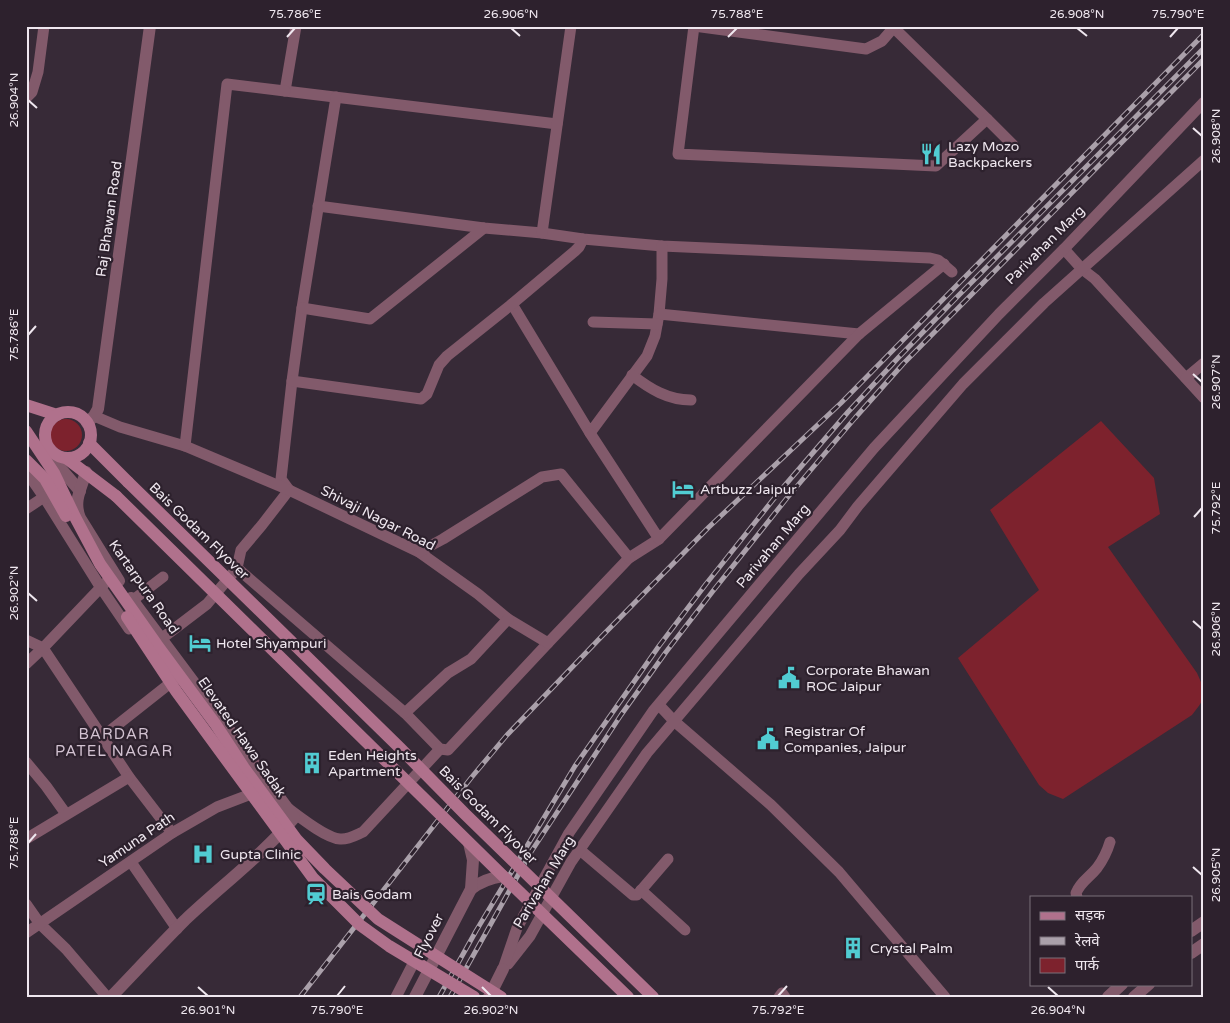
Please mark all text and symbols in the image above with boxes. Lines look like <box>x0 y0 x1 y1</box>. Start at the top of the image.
text: 75.786°E <box>269 7 322 21</box>
text: 26.906°N <box>484 7 538 21</box>
text: 75.788°E <box>711 7 764 21</box>
text: 26.908°N <box>1050 7 1104 21</box>
text: 75.790°E <box>1152 7 1205 21</box>
text: 26.904°N <box>7 73 21 127</box>
text: 26.908°N <box>1209 109 1223 163</box>
place label: Lazy Mozo Backpackers <box>948 138 1033 171</box>
restaurant icon: Lazy Mozo Backpackers <box>918 141 944 167</box>
street label: Raj Bhawan Road <box>92 160 126 278</box>
street label: Parivahan Marg <box>1002 202 1088 288</box>
text: 75.786°E <box>7 308 21 361</box>
text: 26.907°N <box>1209 354 1223 410</box>
hotel icon: Artbuzz Jaipur <box>670 476 696 502</box>
street label: Bais Godam Flyover <box>146 479 253 583</box>
place label: Artbuzz Jaipur <box>700 481 797 498</box>
text: 75.792°E <box>1209 481 1223 534</box>
street label: Shivaji Nagar Road <box>318 482 438 554</box>
street label: Parivahan Marg <box>733 500 813 592</box>
street label: Kartarpura Road <box>105 537 183 637</box>
text: 26.902°N <box>7 566 21 620</box>
text: 26.906°N <box>1209 602 1223 656</box>
hotel icon: Hotel Shyampuri <box>187 630 213 656</box>
place label: Hotel Shyampuri <box>216 635 326 652</box>
place label: Corporate Bhawan ROC Jaipur <box>806 662 930 695</box>
public building icon: Corporate Bhawan ROC Jaipur <box>776 665 802 691</box>
street label: Elevated Hawa Sadak <box>194 674 290 801</box>
place label: Registrar Of Companies, Jaipur <box>784 723 907 756</box>
district label: BARDAR PATEL NAGAR <box>55 725 173 760</box>
public building icon: Registrar Of Companies, Jaipur <box>755 726 781 752</box>
place label: Eden Heights Apartment <box>328 747 417 780</box>
building icon: Eden Heights Apartment <box>299 750 325 776</box>
street label: Bais Godam Flyover <box>435 762 541 868</box>
street label: Yamuna Path <box>96 808 178 872</box>
text: 75.788°E <box>7 816 21 869</box>
street label: Parivahan Marg <box>510 833 578 931</box>
hospital icon: Gupta Clinic <box>190 841 216 867</box>
place label: Gupta Clinic <box>220 846 301 863</box>
text: 26.905°N <box>1209 848 1223 902</box>
station icon: Bais Godam <box>303 881 329 907</box>
place label: Bais Godam <box>332 886 412 903</box>
legend <box>1030 896 1192 986</box>
text: सड़क <box>1075 906 1105 924</box>
street label: Flyover <box>410 910 448 961</box>
text: रेलवे <box>1074 932 1100 950</box>
building icon: Crystal Palm <box>840 935 866 961</box>
place label: Crystal Palm <box>870 940 953 957</box>
text: पार्क <box>1075 956 1099 974</box>
text: 26.901°N <box>181 1003 235 1017</box>
text: 75.790°E <box>311 1003 364 1017</box>
text: 26.902°N <box>464 1003 518 1017</box>
text: 75.792°E <box>752 1003 805 1017</box>
text: 26.904°N <box>1031 1003 1085 1017</box>

